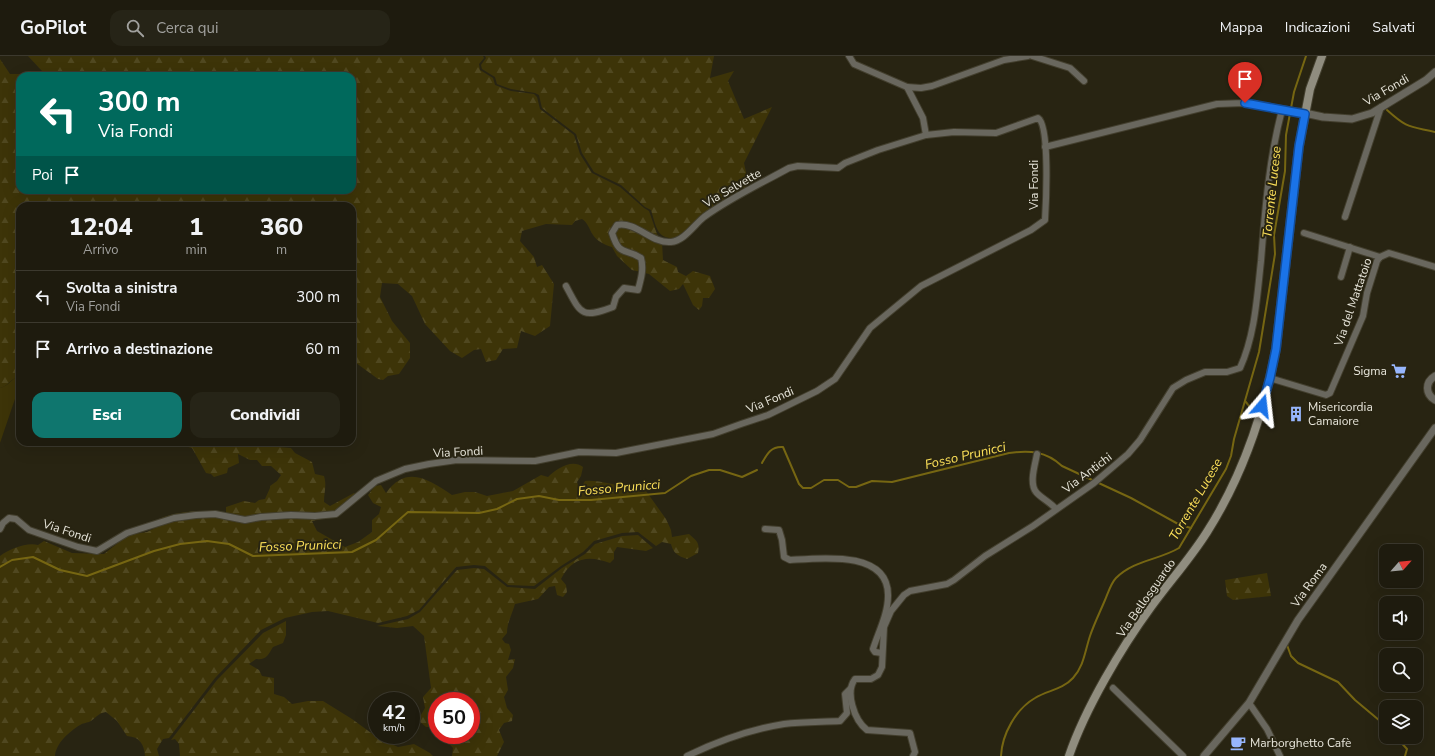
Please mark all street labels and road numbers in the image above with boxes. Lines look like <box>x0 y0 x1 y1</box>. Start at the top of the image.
street label: Via Fondi <box>1359 71 1412 110</box>
street label: Via Fondi <box>1026 160 1042 211</box>
street label: Via Selvette <box>699 165 764 212</box>
street label: Via del Mattatoio <box>1330 256 1376 349</box>
street label: Via Fondi <box>743 383 796 418</box>
street label: Via Fondi <box>432 443 483 461</box>
street label: Via Antichi <box>1058 449 1115 498</box>
street label: Via Fondi <box>40 515 93 546</box>
street label: Via Bellosguardo <box>1112 555 1179 641</box>
street label: Via Roma <box>1287 559 1331 611</box>

